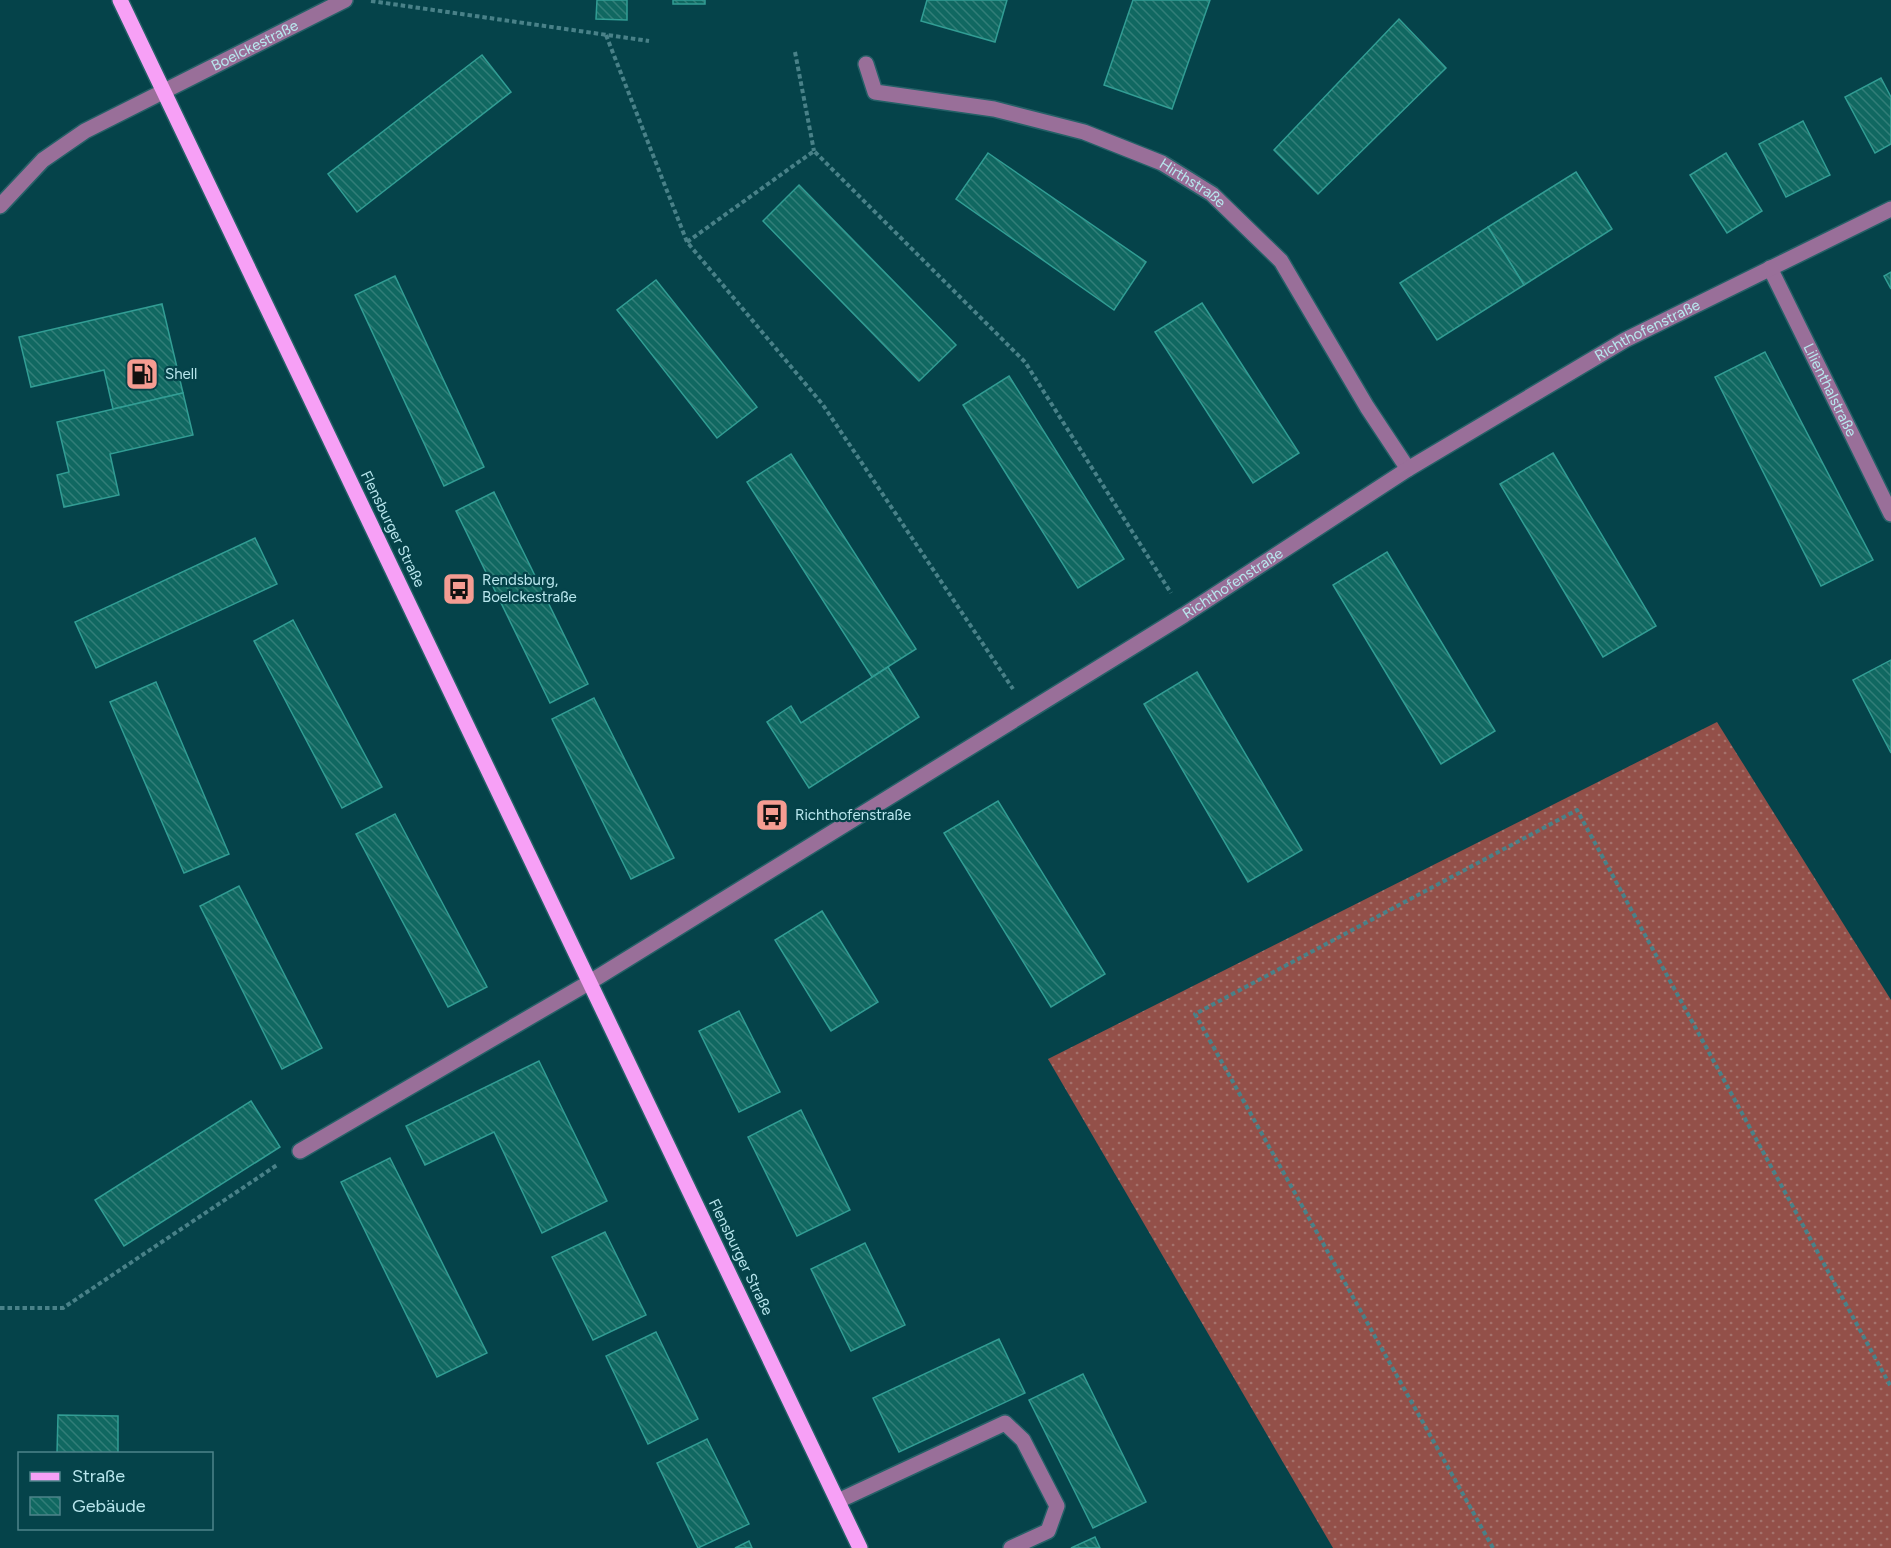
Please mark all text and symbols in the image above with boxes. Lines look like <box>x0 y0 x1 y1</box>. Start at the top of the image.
street label: Boelckestraße <box>208 16 301 75</box>
street label: Hirthstraße <box>1156 155 1230 211</box>
street label: Richthofenstraße <box>1591 296 1703 365</box>
street label: Lilienthalstraße <box>1799 340 1861 440</box>
fuel station icon: Shell <box>124 356 160 392</box>
place label: Shell <box>165 365 197 383</box>
street label: Flensburger Straße <box>357 468 429 590</box>
street label: Richthofenstraße <box>1179 544 1286 623</box>
bus stop icon: Rendsburg, Boelckestraße <box>441 571 477 607</box>
place label: Rendsburg, Boelckestraße <box>482 571 577 606</box>
bus stop icon: Richthofenstraße <box>754 797 790 833</box>
place label: Richthofenstraße <box>795 806 911 824</box>
street label: Flensburger Straße <box>705 1196 777 1318</box>
legend <box>18 1452 213 1530</box>
text: Straße <box>72 1465 125 1487</box>
text: Gebäude <box>72 1495 146 1517</box>

